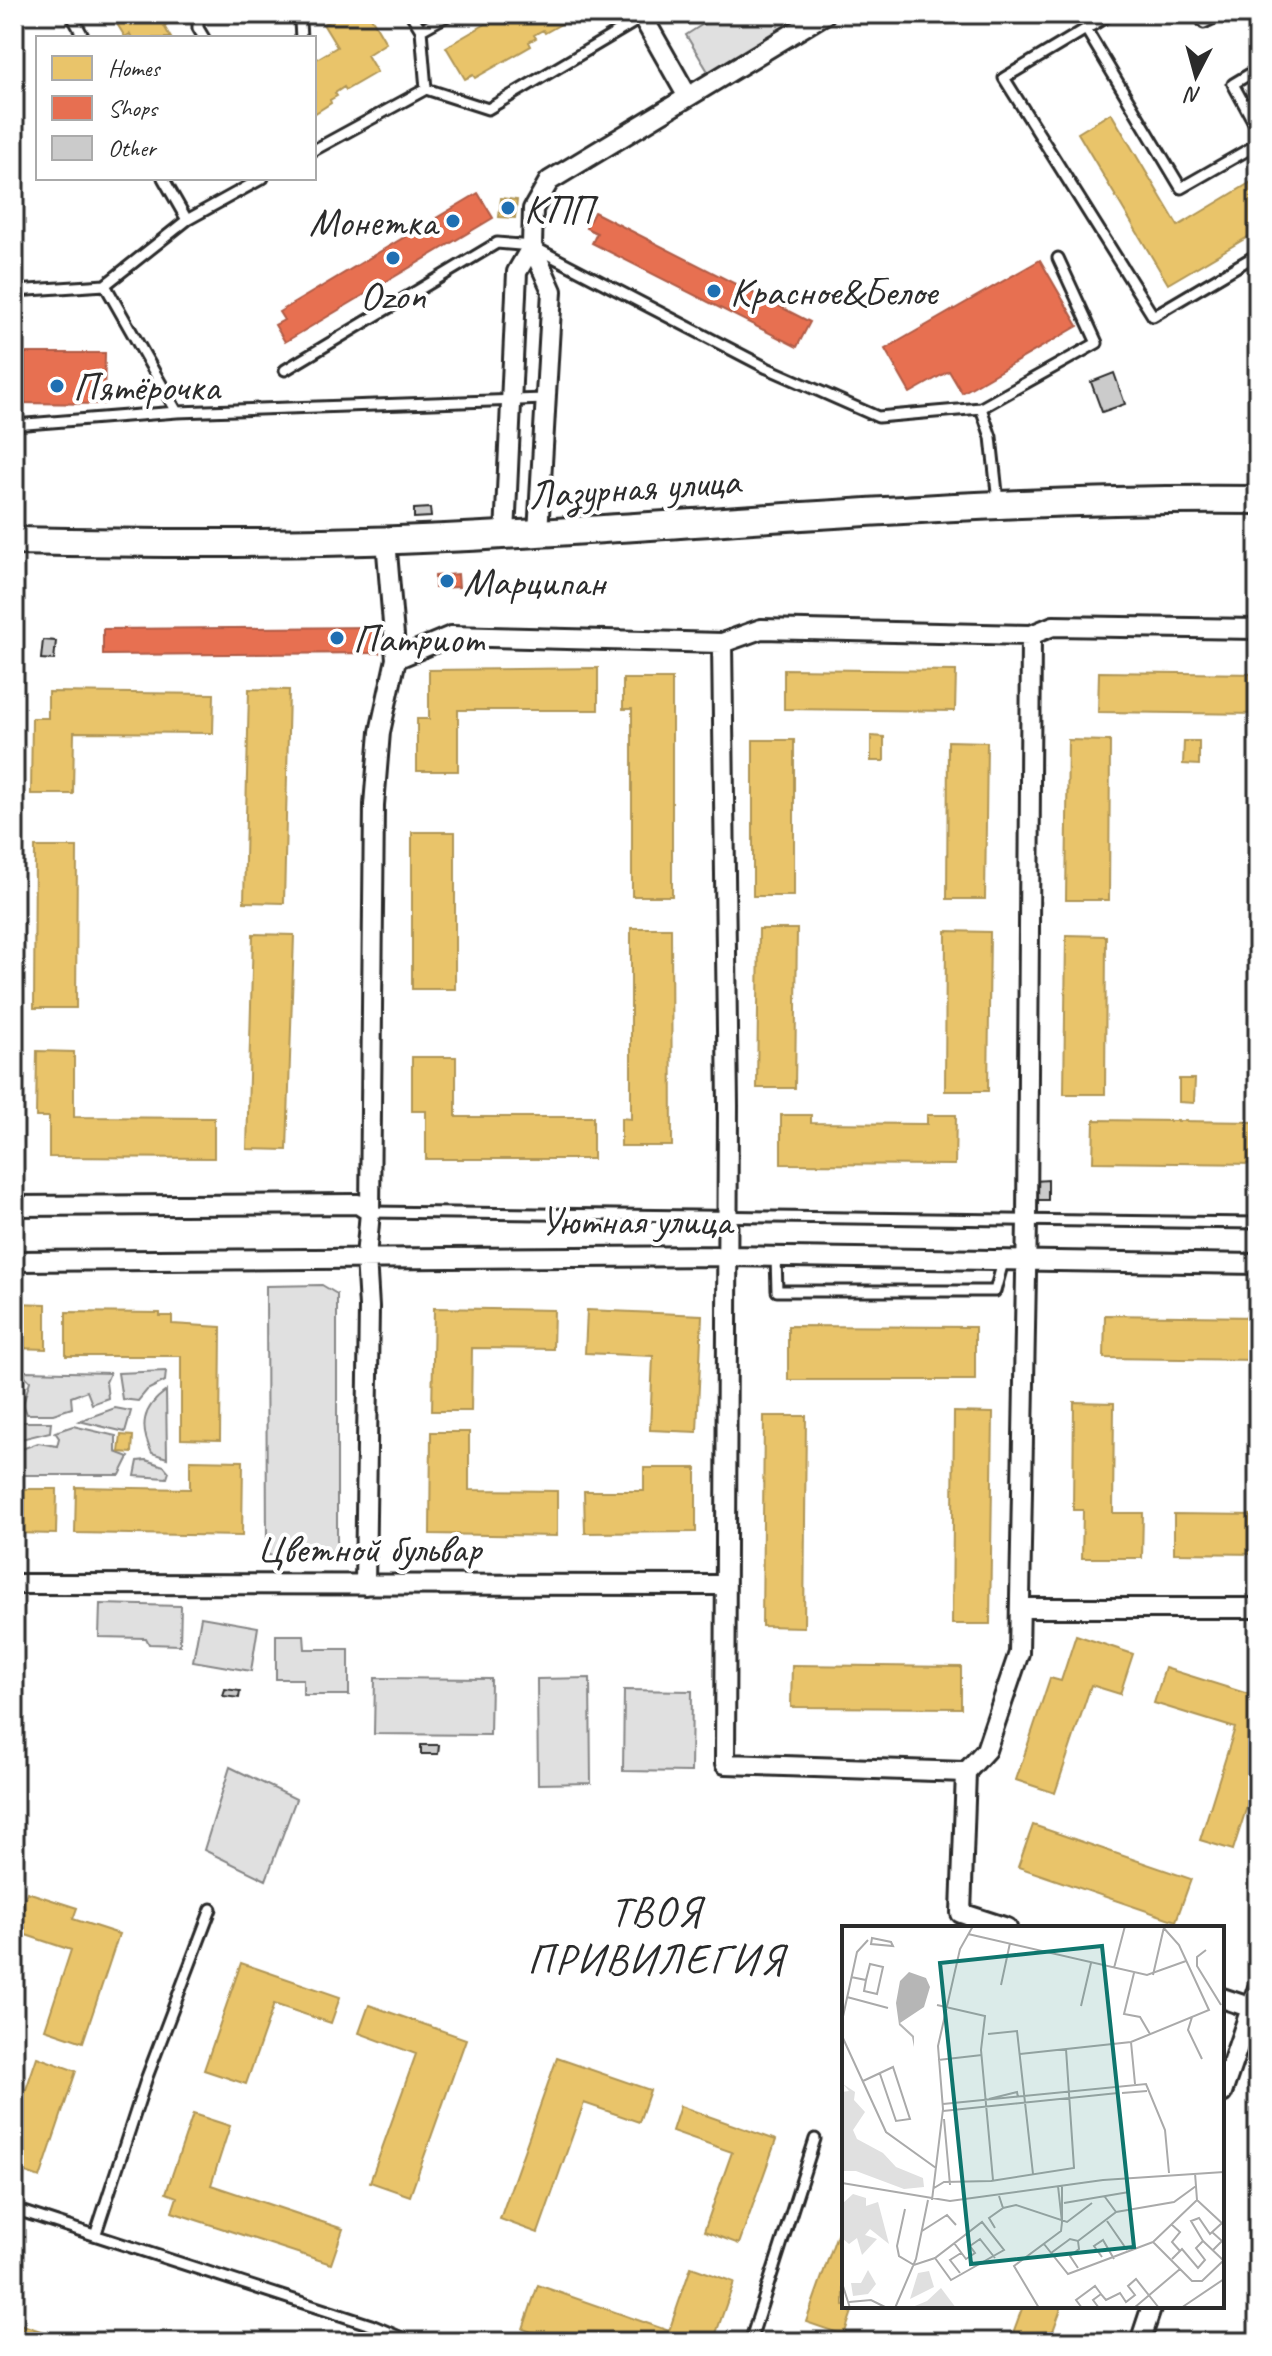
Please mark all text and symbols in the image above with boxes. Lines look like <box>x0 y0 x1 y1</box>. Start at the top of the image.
legend <box>36 36 316 180</box>
north arrow <box>1156 36 1236 116</box>
text: Homes <box>108 53 161 83</box>
text: N <box>1182 80 1202 110</box>
text: Shops <box>108 93 159 123</box>
text: Other <box>108 133 158 163</box>
place label: КПП <box>524 184 599 234</box>
place label: Монетка <box>309 197 441 247</box>
marker: КПП <box>499 199 517 217</box>
marker: Монетка <box>444 212 462 230</box>
marker: Ozon <box>384 249 402 267</box>
place label: Красное&Белое <box>730 267 940 317</box>
place label: Ozon <box>360 271 427 321</box>
marker: Красное&Белое <box>705 282 723 300</box>
place label: Пятёрочка <box>73 362 223 412</box>
marker: Пятёрочка <box>48 377 66 395</box>
street label: Лазурная улица <box>527 455 744 520</box>
place label: Марципан <box>463 557 608 607</box>
marker: Марципан <box>438 572 456 590</box>
place label: Патриот <box>353 614 486 664</box>
marker: Патриот <box>328 629 346 647</box>
street label: Уютная улица <box>540 1196 735 1246</box>
street label: Цветной бульвар <box>257 1524 484 1574</box>
district label: ТВОЯ ПРИВИЛЕГИЯ <box>528 1885 788 1986</box>
inset map <box>842 1926 1224 2308</box>

